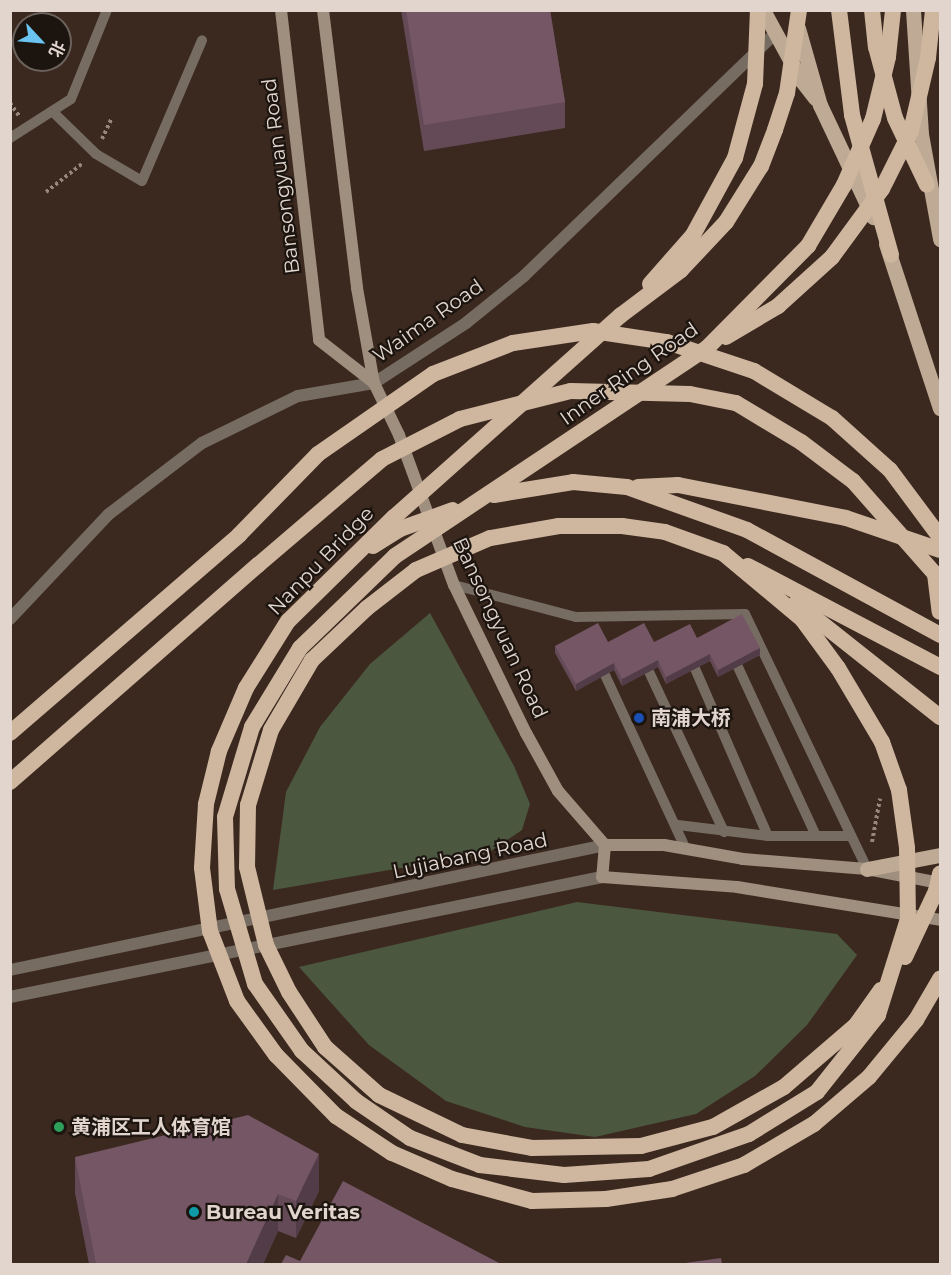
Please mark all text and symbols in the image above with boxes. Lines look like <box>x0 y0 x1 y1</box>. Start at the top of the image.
north arrow <box>12 12 72 72</box>
text: 北 <box>45 38 69 61</box>
street label: Bansongyuan Road <box>257 77 305 275</box>
street label: Waima Road <box>368 274 488 368</box>
street label: Inner Ring Road <box>555 317 703 431</box>
street label: Nanpu Bridge <box>263 502 379 620</box>
street label: Bansongyuan Road <box>448 534 552 722</box>
place label: 南浦大桥 <box>651 706 731 730</box>
marker: 南浦大桥 <box>632 711 646 725</box>
street label: Lujiabang Road <box>390 828 550 884</box>
place label: 黄浦区工人体育馆 <box>71 1115 231 1139</box>
marker: 黄浦区工人体育馆 <box>52 1120 66 1134</box>
place label: Bureau Veritas <box>206 1200 360 1224</box>
marker: Bureau Veritas <box>187 1205 201 1219</box>

